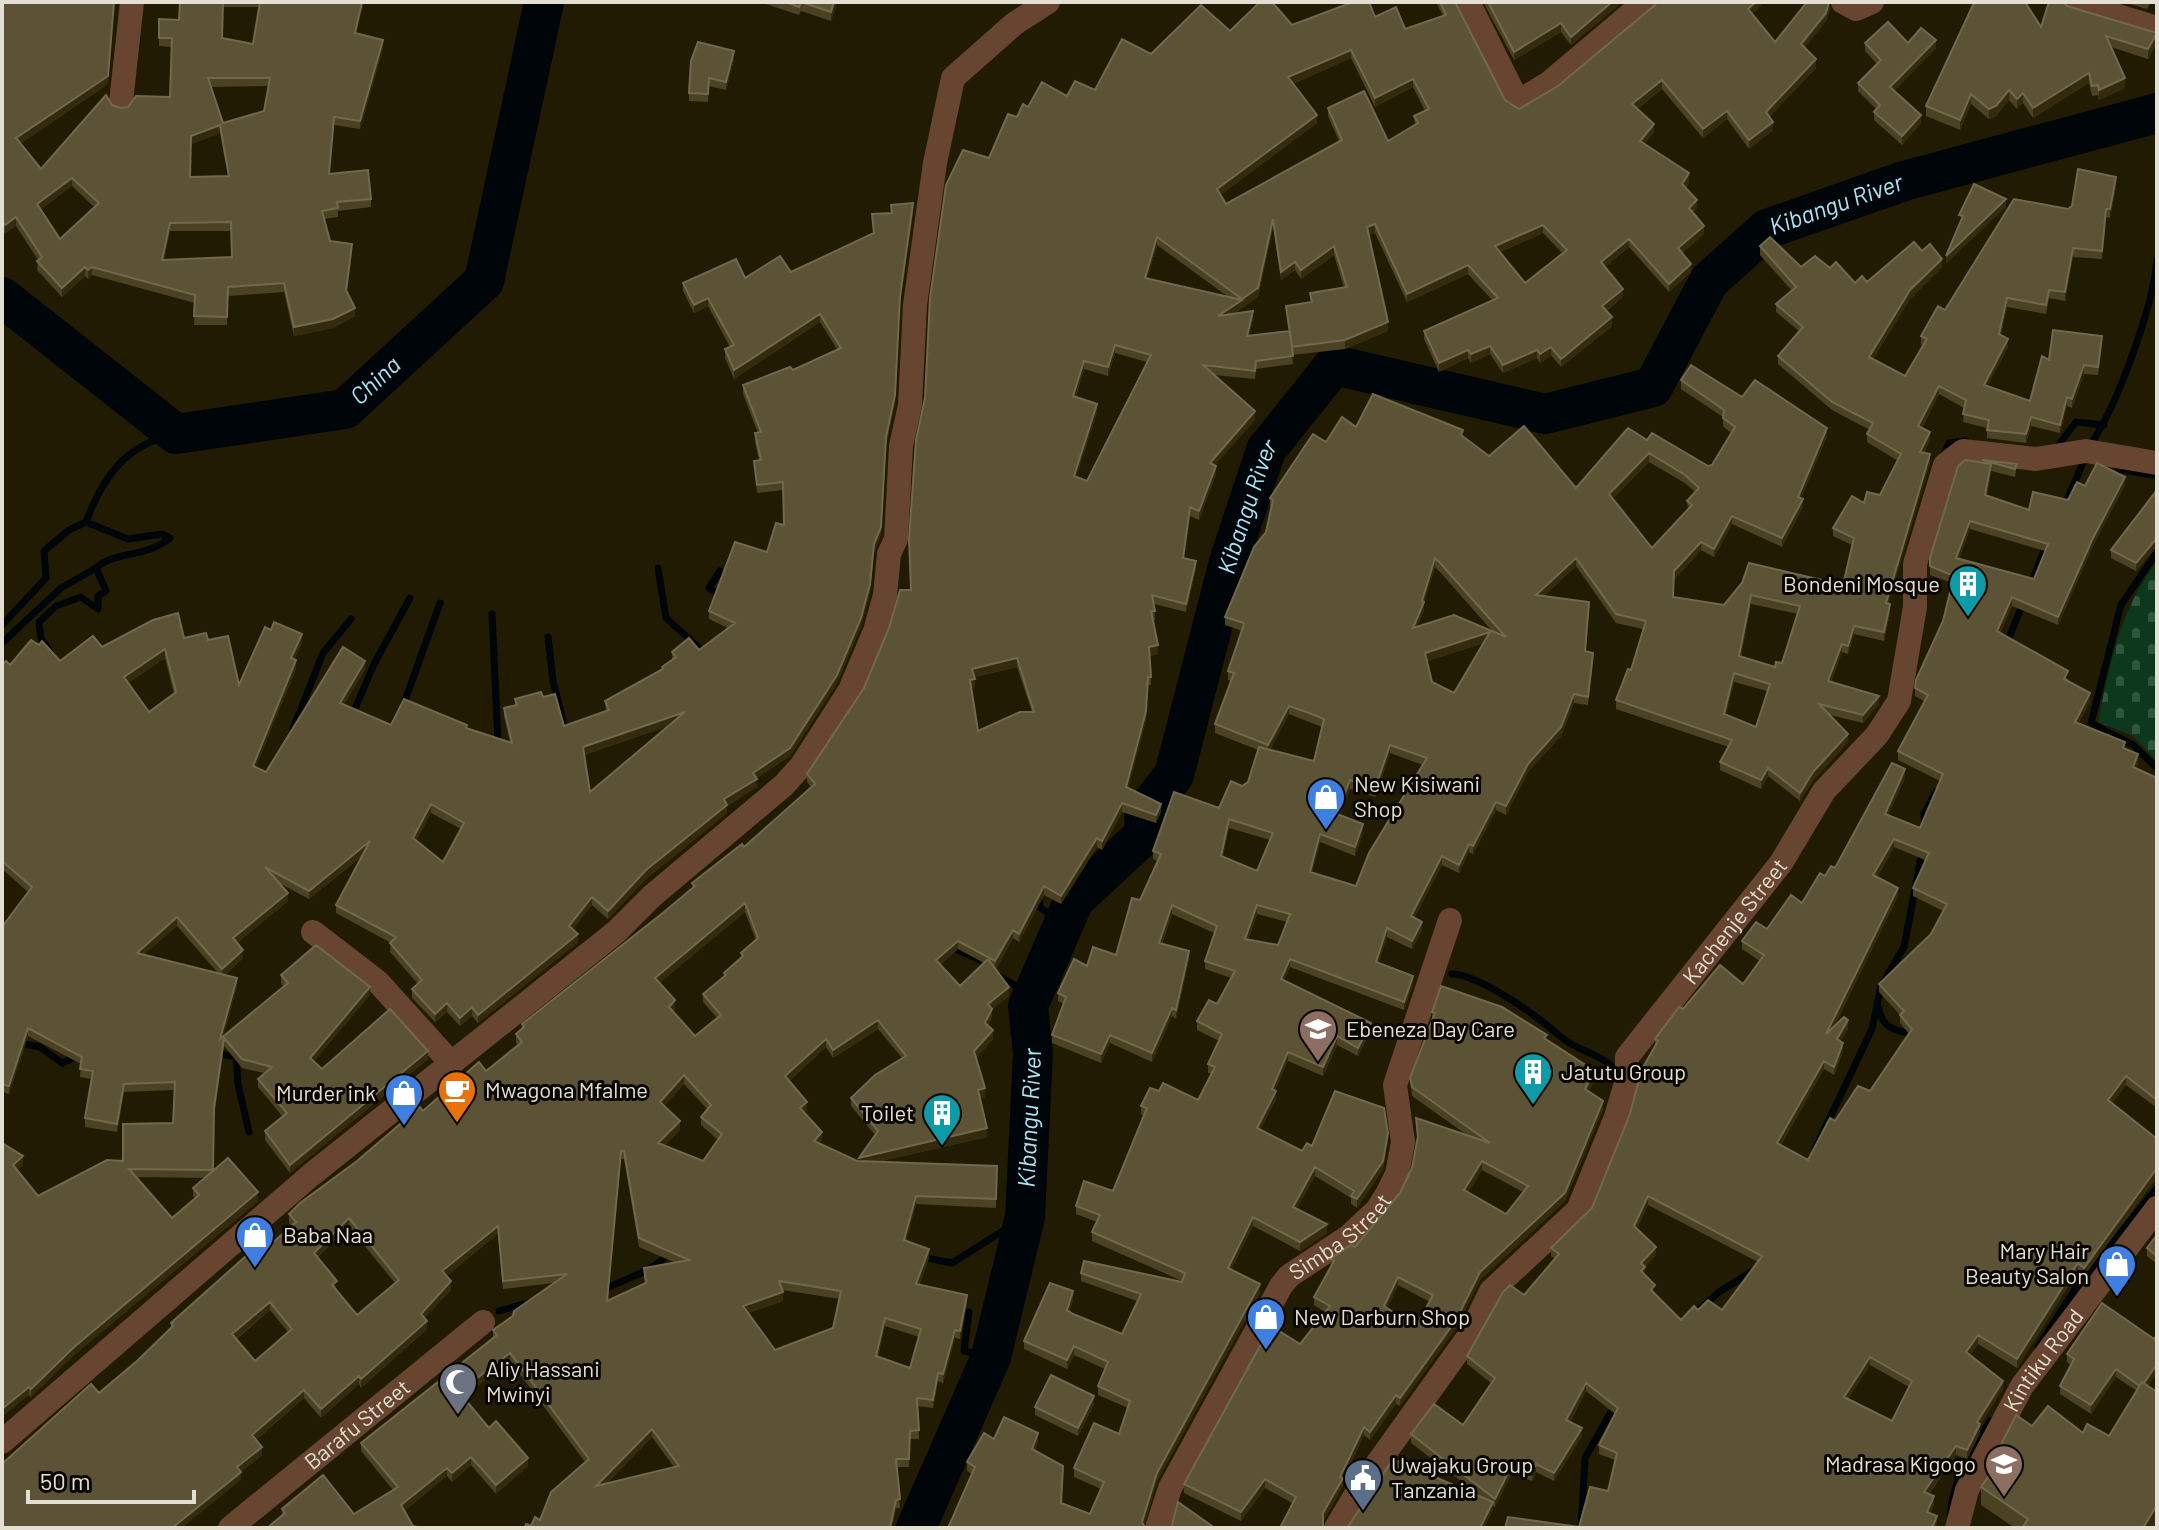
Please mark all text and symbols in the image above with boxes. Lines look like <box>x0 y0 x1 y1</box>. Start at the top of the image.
water label: Kibangu River <box>1765 166 1908 240</box>
water label: China <box>344 349 406 410</box>
water label: Kibangu River <box>1210 431 1283 577</box>
building icon: Bondeni Mosque <box>1947 563 1989 618</box>
place label: Bondeni Mosque <box>1783 570 1940 596</box>
place label: New Kisiwani Shop <box>1354 770 1480 821</box>
shop icon: New Kisiwani Shop <box>1305 776 1347 831</box>
street label: Kachenje Street <box>1676 853 1792 989</box>
school or university icon: Ebeneza Day Care <box>1297 1008 1339 1063</box>
place label: Ebeneza Day Care <box>1346 1015 1515 1041</box>
water label: Kibangu River <box>1010 1045 1046 1188</box>
building icon: Jatutu Group <box>1512 1051 1554 1106</box>
place label: Jatutu Group <box>1561 1058 1686 1084</box>
cafe icon: Mwagona Mfalme <box>436 1069 478 1124</box>
shop icon: Murder ink <box>383 1072 425 1127</box>
place label: Mwagona Mfalme <box>485 1076 648 1102</box>
place label: Murder ink <box>276 1079 376 1105</box>
building icon: Toilet <box>921 1092 963 1147</box>
place label: Toilet <box>861 1099 914 1125</box>
street label: Simba Street <box>1283 1189 1396 1285</box>
shop icon: Baba Naa <box>234 1214 276 1269</box>
place label: Baba Naa <box>283 1221 373 1247</box>
place label: Mary Hair Beauty Salon <box>1965 1237 2089 1288</box>
shop icon: Mary Hair Beauty Salon <box>2096 1243 2138 1298</box>
shop icon: New Darburn Shop <box>1245 1296 1287 1351</box>
place label: New Darburn Shop <box>1294 1303 1470 1329</box>
street label: Kintiku Road <box>1997 1303 2088 1416</box>
place label: Aliy Hassani Mwinyi <box>486 1355 600 1406</box>
mosque icon: Aliy Hassani Mwinyi <box>437 1361 479 1416</box>
street label: Barafu Street <box>299 1373 414 1474</box>
school or university icon: Madrasa Kigogo <box>1983 1443 2025 1498</box>
place label: Madrasa Kigogo <box>1825 1450 1976 1476</box>
place label: Uwajaku Group Tanzania <box>1391 1451 1533 1502</box>
scale bar <box>28 1454 194 1504</box>
public building icon: Uwajaku Group Tanzania <box>1342 1457 1384 1512</box>
text: 50 m <box>40 1466 91 1495</box>

